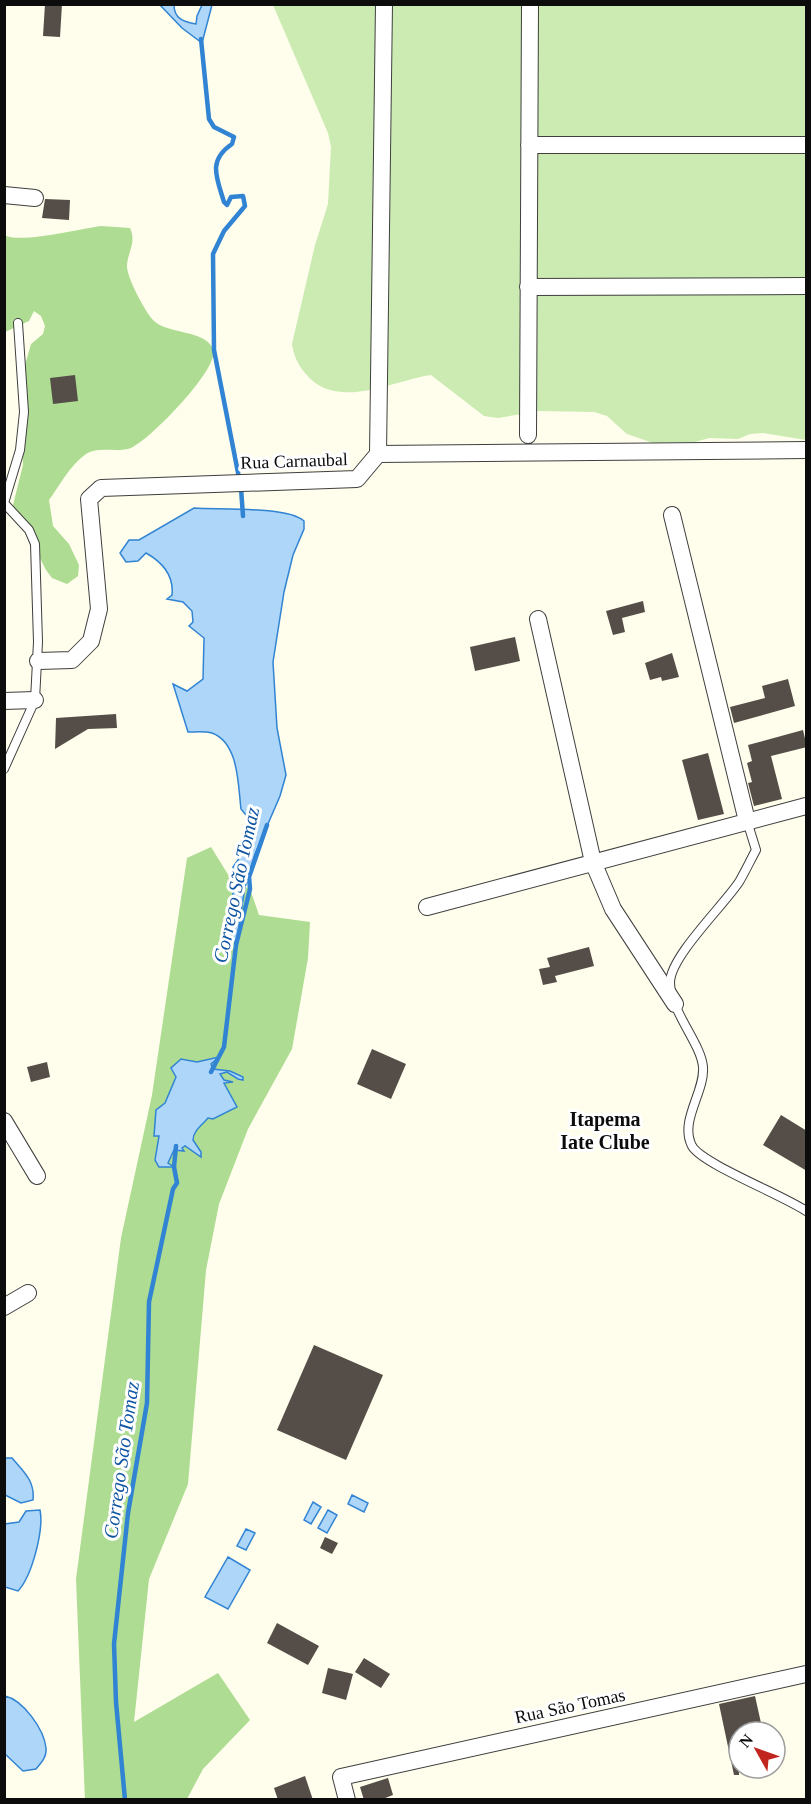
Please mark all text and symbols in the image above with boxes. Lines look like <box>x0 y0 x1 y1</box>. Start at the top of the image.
street label: Rua Carnaubal <box>240 449 348 473</box>
water label: Corrego São Tomaz <box>209 805 264 965</box>
district label: Itapema Iate Clube <box>560 1108 650 1153</box>
water label: Corrego São Tomaz <box>99 1380 144 1540</box>
street label: Rua São Tomas <box>513 1685 627 1727</box>
north arrow <box>727 1720 787 1780</box>
text: N <box>736 1730 756 1751</box>

